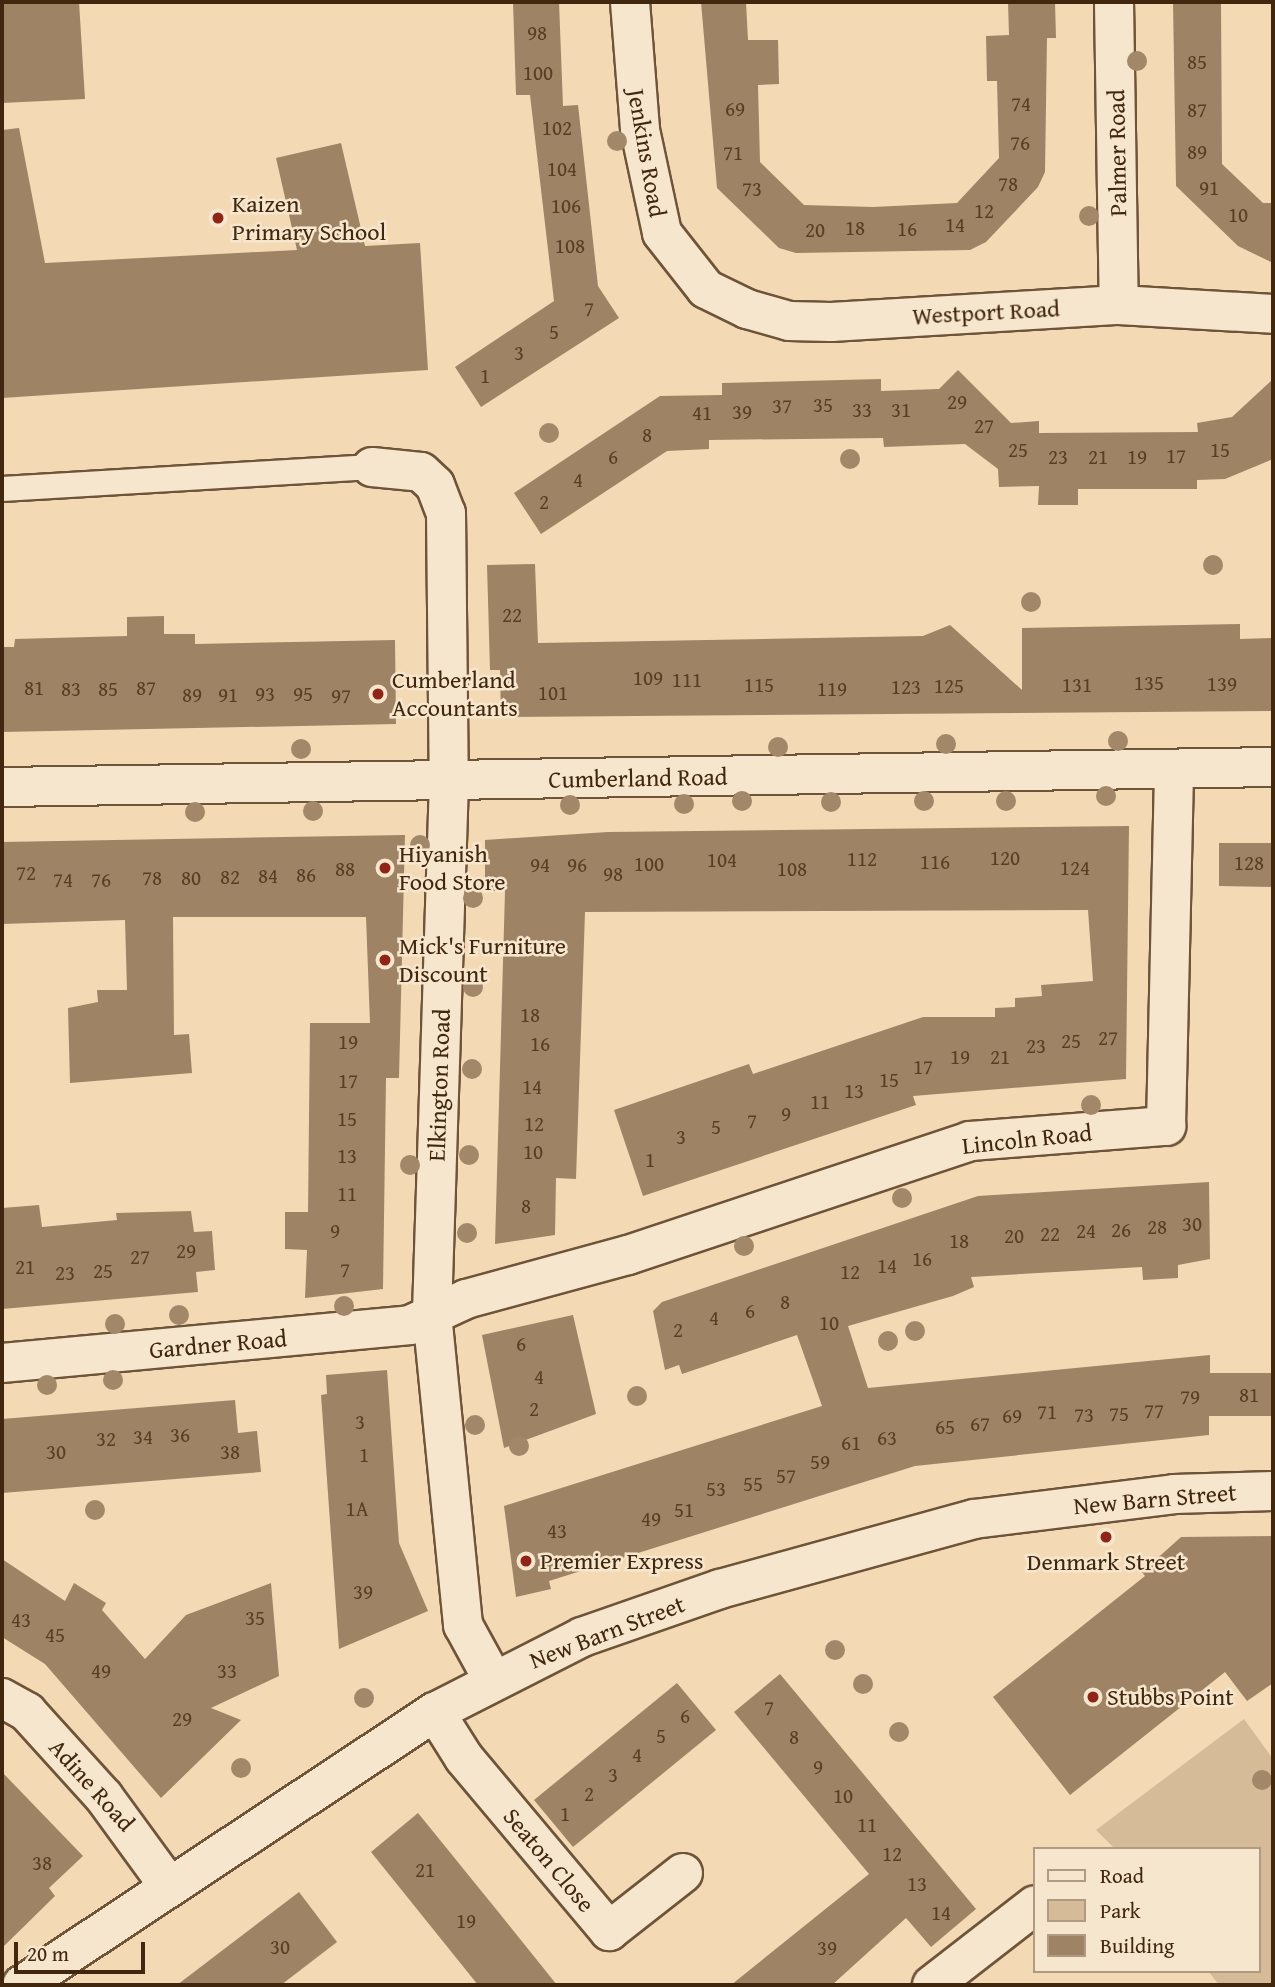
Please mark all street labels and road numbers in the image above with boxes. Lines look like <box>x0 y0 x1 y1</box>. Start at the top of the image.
street label: Jenkins Road <box>622 87 672 219</box>
street label: Palmer Road <box>1101 89 1133 217</box>
street label: Westport Road <box>911 294 1061 330</box>
street label: Cumberland Road <box>548 762 728 794</box>
street label: Elkington Road <box>422 1008 456 1162</box>
street label: Lincoln Road <box>961 1118 1093 1160</box>
street label: Gardner Road <box>148 1324 288 1364</box>
street label: New Barn Street <box>1072 1478 1238 1520</box>
street label: New Barn Street <box>525 1589 689 1675</box>
street label: Adine Road <box>43 1733 141 1837</box>
street label: Seaton Close <box>497 1802 601 1918</box>

